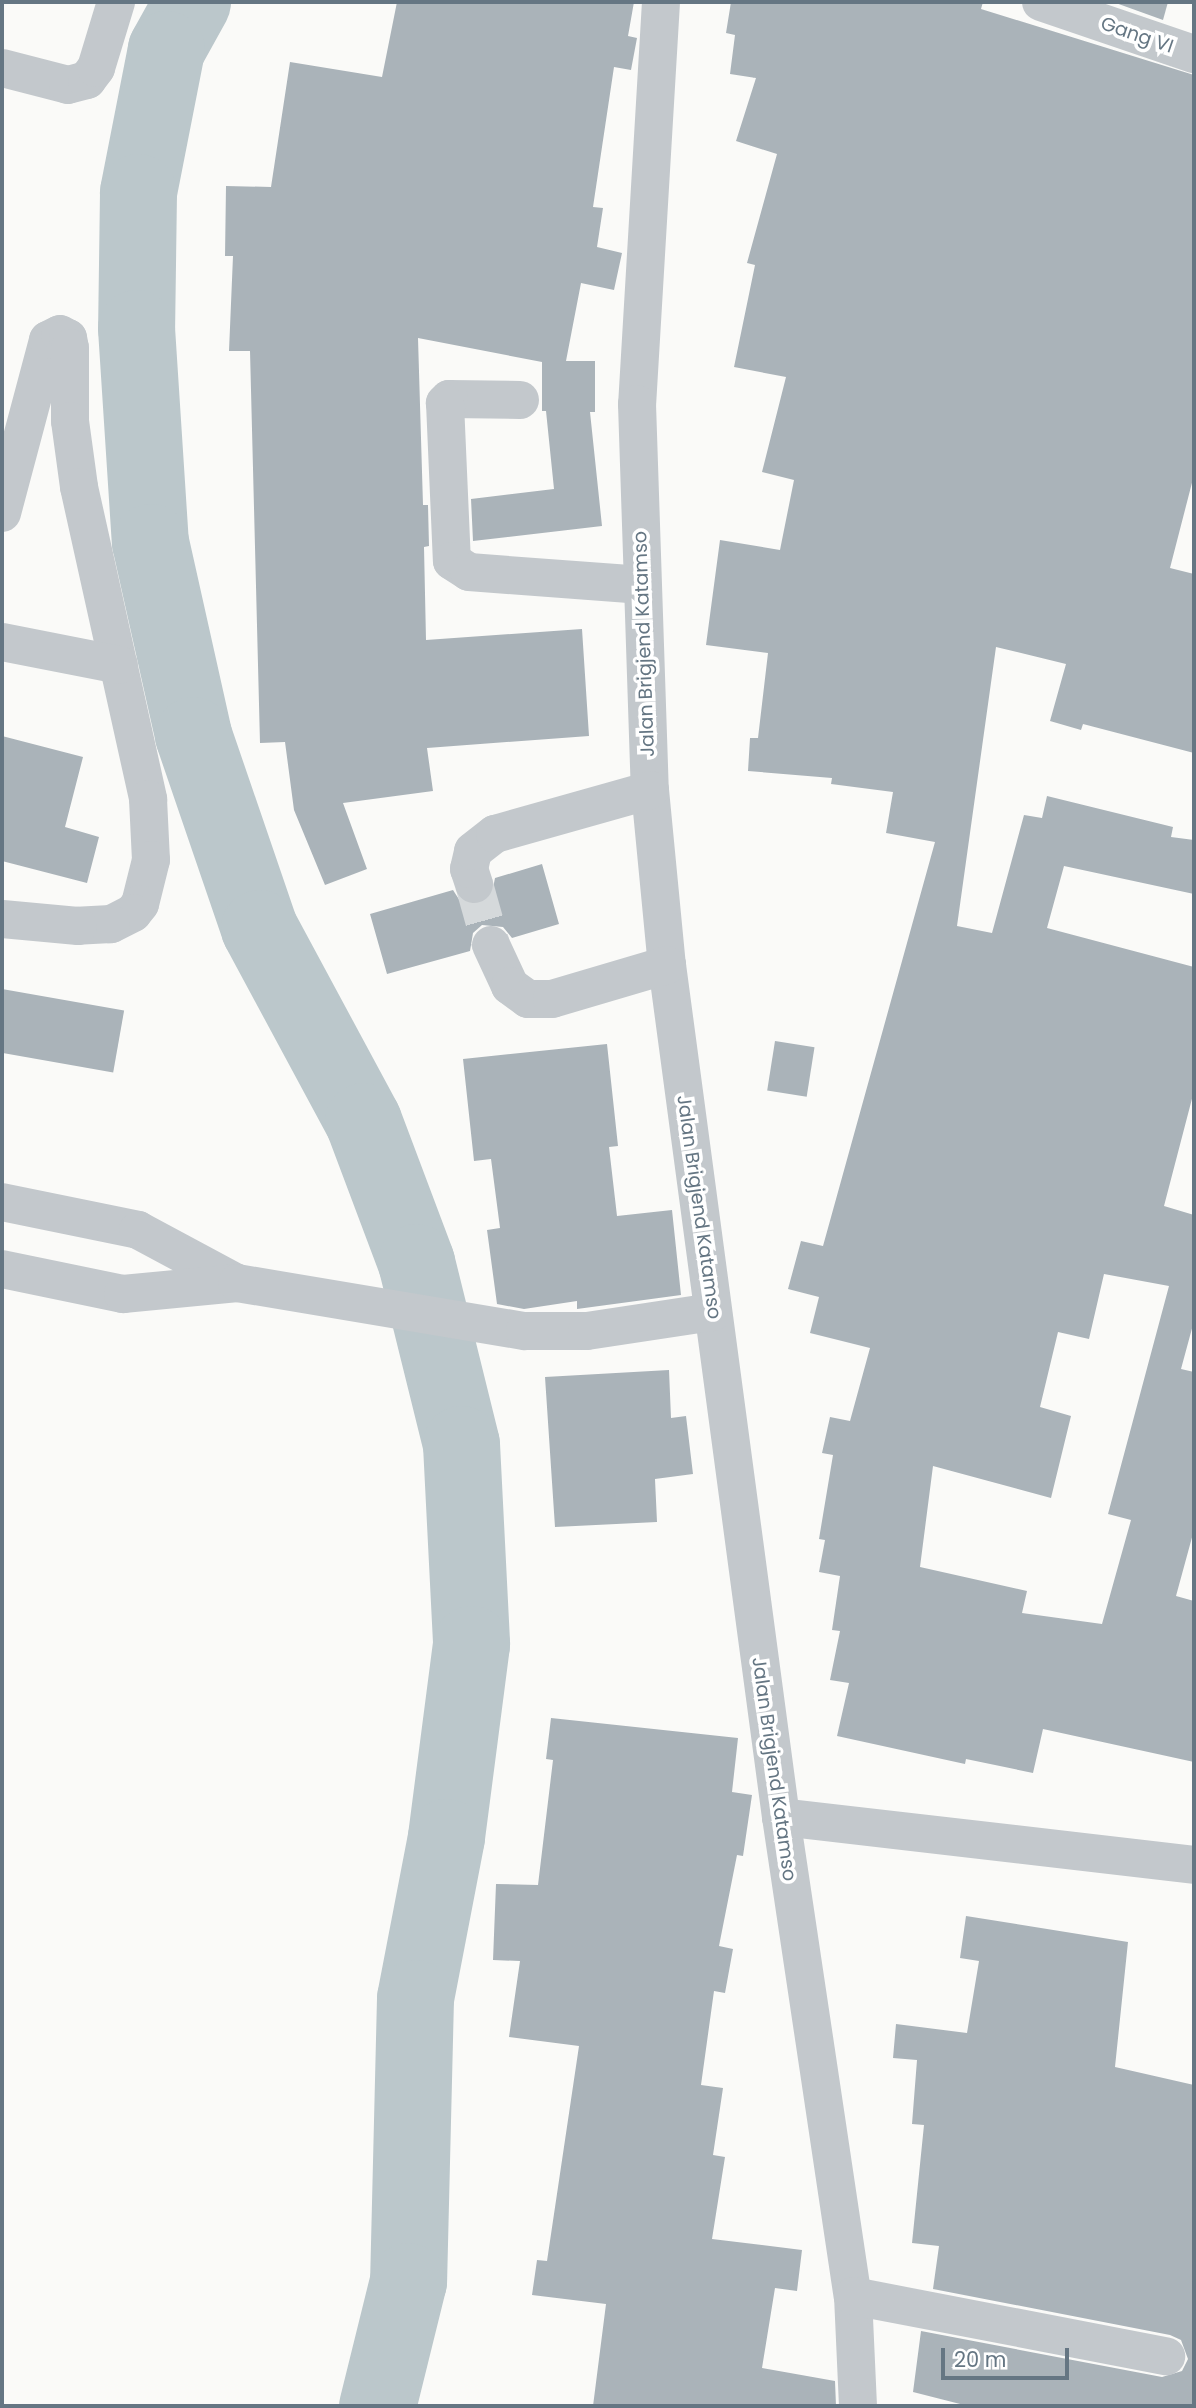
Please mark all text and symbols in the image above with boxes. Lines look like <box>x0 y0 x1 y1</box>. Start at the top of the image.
street label: Gang VI <box>1098 12 1176 58</box>
street label: Jalan Brigjend Katamso <box>629 531 659 757</box>
street label: Jalan Brigjend Katamso <box>672 1093 726 1321</box>
street label: Jalan Brigjend Katamso <box>747 1655 801 1883</box>
scale bar <box>944 2334 1072 2378</box>
text: 20 m <box>954 2345 1007 2374</box>

